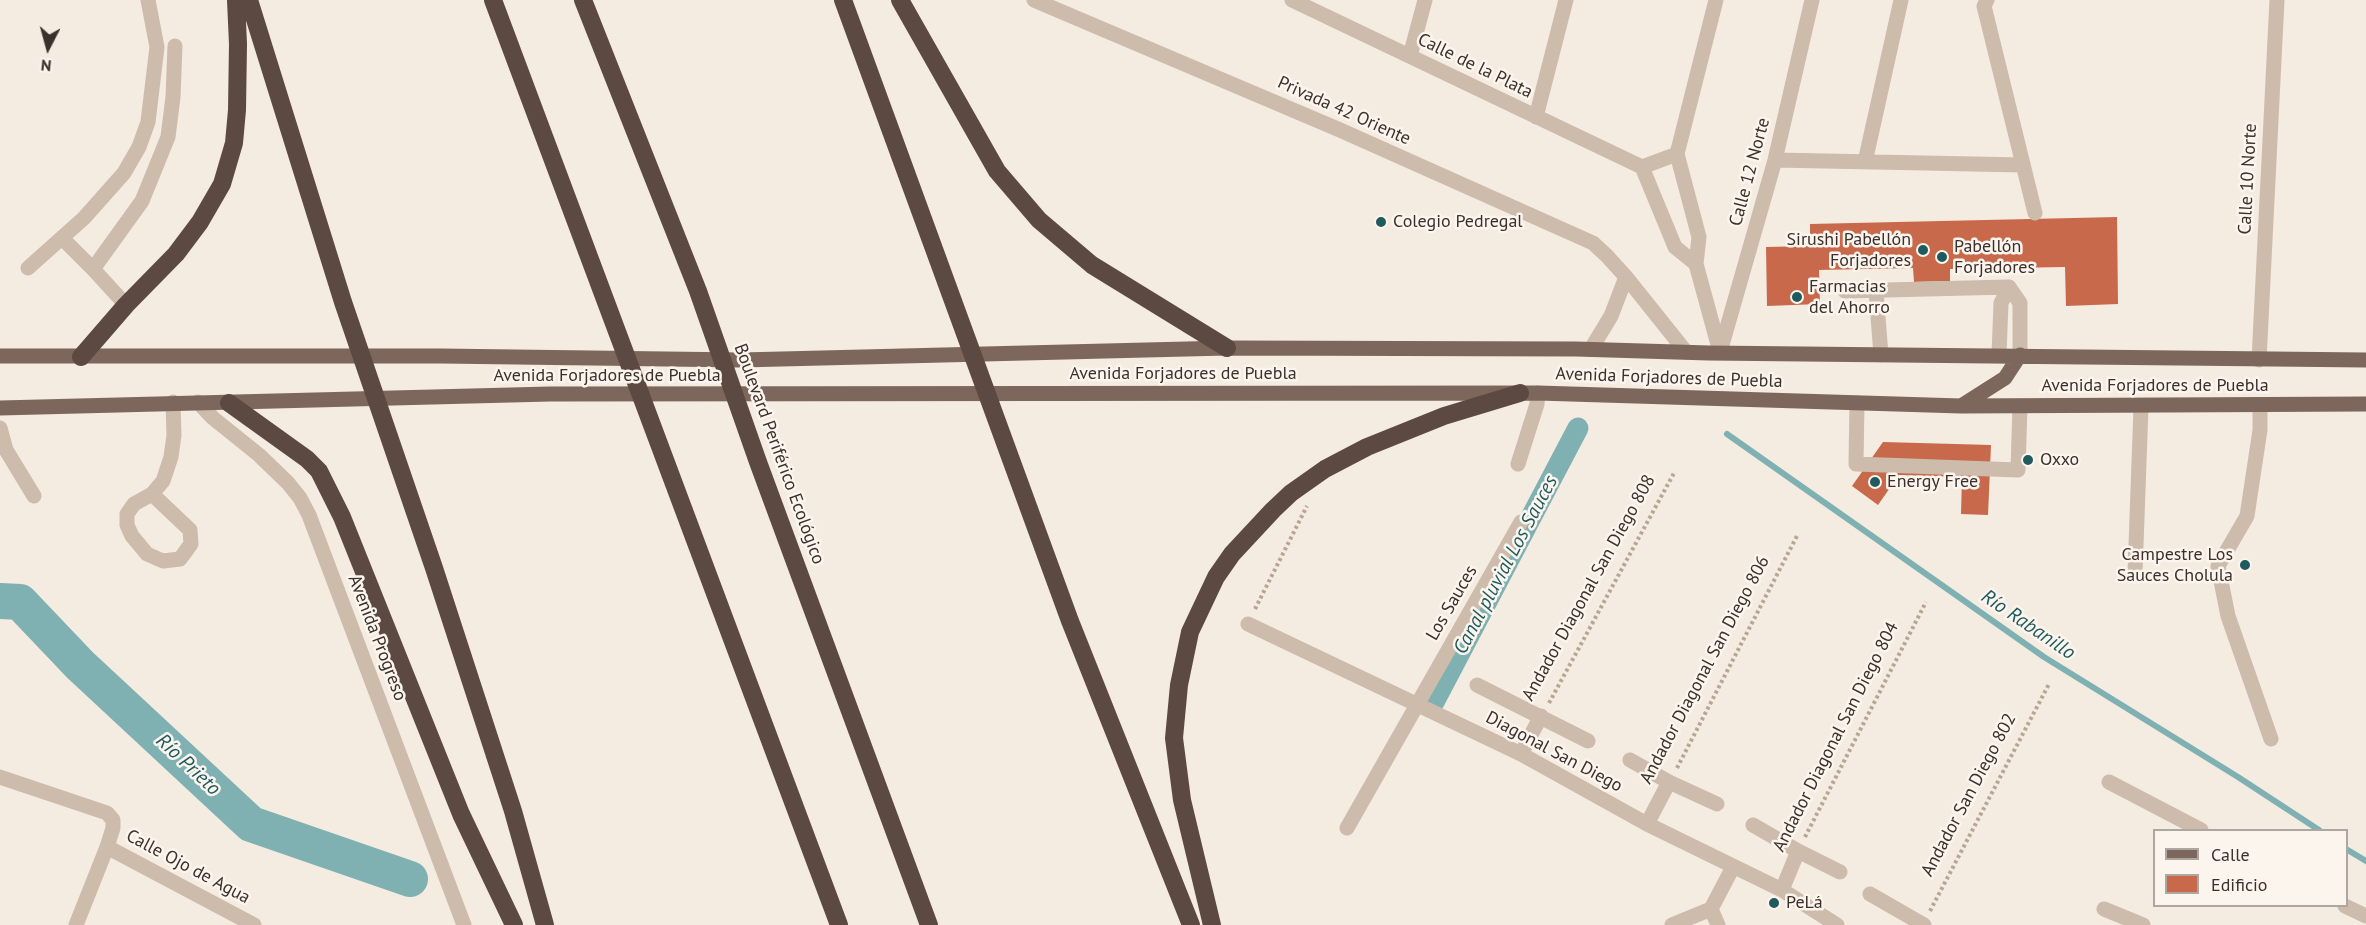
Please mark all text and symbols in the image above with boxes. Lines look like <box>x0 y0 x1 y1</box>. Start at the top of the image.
north arrow <box>18 18 78 78</box>
street label: Calle de la Plata <box>1414 29 1536 103</box>
text: N <box>40 55 52 76</box>
street label: Privada 42 Oriente <box>1274 72 1414 150</box>
street label: Calle 12 Norte <box>1725 115 1775 229</box>
street label: Calle 10 Norte <box>2234 123 2262 235</box>
place label: Colegio Pedregal <box>1393 211 1523 233</box>
marker: Colegio Pedregal <box>1374 215 1388 229</box>
place label: Sirushi Pabellón Forjadores <box>1787 229 1911 272</box>
place label: Pabellón Forjadores <box>1954 236 2035 278</box>
marker: Sirushi Pabellón Forjadores <box>1916 243 1930 257</box>
marker: Pabellón Forjadores <box>1935 250 1949 264</box>
place label: Farmacias del Ahorro <box>1809 276 1890 318</box>
marker: Farmacias del Ahorro <box>1790 290 1804 304</box>
street label: Boulevard Periférico Ecológico <box>729 341 829 567</box>
street label: Avenida Forjadores de Puebla <box>1069 363 1297 385</box>
street label: Avenida Forjadores de Puebla <box>1555 363 1783 393</box>
street label: Avenida Forjadores de Puebla <box>493 365 721 387</box>
street label: Avenida Forjadores de Puebla <box>2041 375 2269 397</box>
place label: Oxxo <box>2040 449 2079 471</box>
marker: Oxxo <box>2021 453 2035 467</box>
street label: Andador Diagonal San Diego 808 <box>1518 471 1660 705</box>
place label: Energy Free <box>1887 471 1978 493</box>
water label: Canal pluvial Los Sauces <box>1449 472 1563 658</box>
marker: Energy Free <box>1868 475 1882 489</box>
place label: Campestre Los Sauces Cholula <box>2117 544 2233 586</box>
street label: Andador Diagonal San Diego 806 <box>1636 552 1774 788</box>
marker: Campestre Los Sauces Cholula <box>2238 558 2252 572</box>
street label: Los Sauces <box>1422 562 1482 644</box>
street label: Avenida Progreso <box>343 572 411 704</box>
water label: Río Rabanillo <box>1976 585 2080 665</box>
street label: Andador Diagonal San Diego 804 <box>1768 618 1904 856</box>
street label: Diagonal San Diego <box>1482 707 1626 797</box>
street label: Andador San Diego 802 <box>1917 710 2021 880</box>
water label: Río Prieto <box>151 729 225 801</box>
street label: Calle Ojo de Agua <box>122 825 254 909</box>
legend <box>2153 829 2348 907</box>
text: Calle <box>2211 843 2250 866</box>
text: Edificio <box>2211 873 2267 896</box>
place label: PeLá <box>1786 892 1823 914</box>
marker: PeLá <box>1767 896 1781 910</box>

